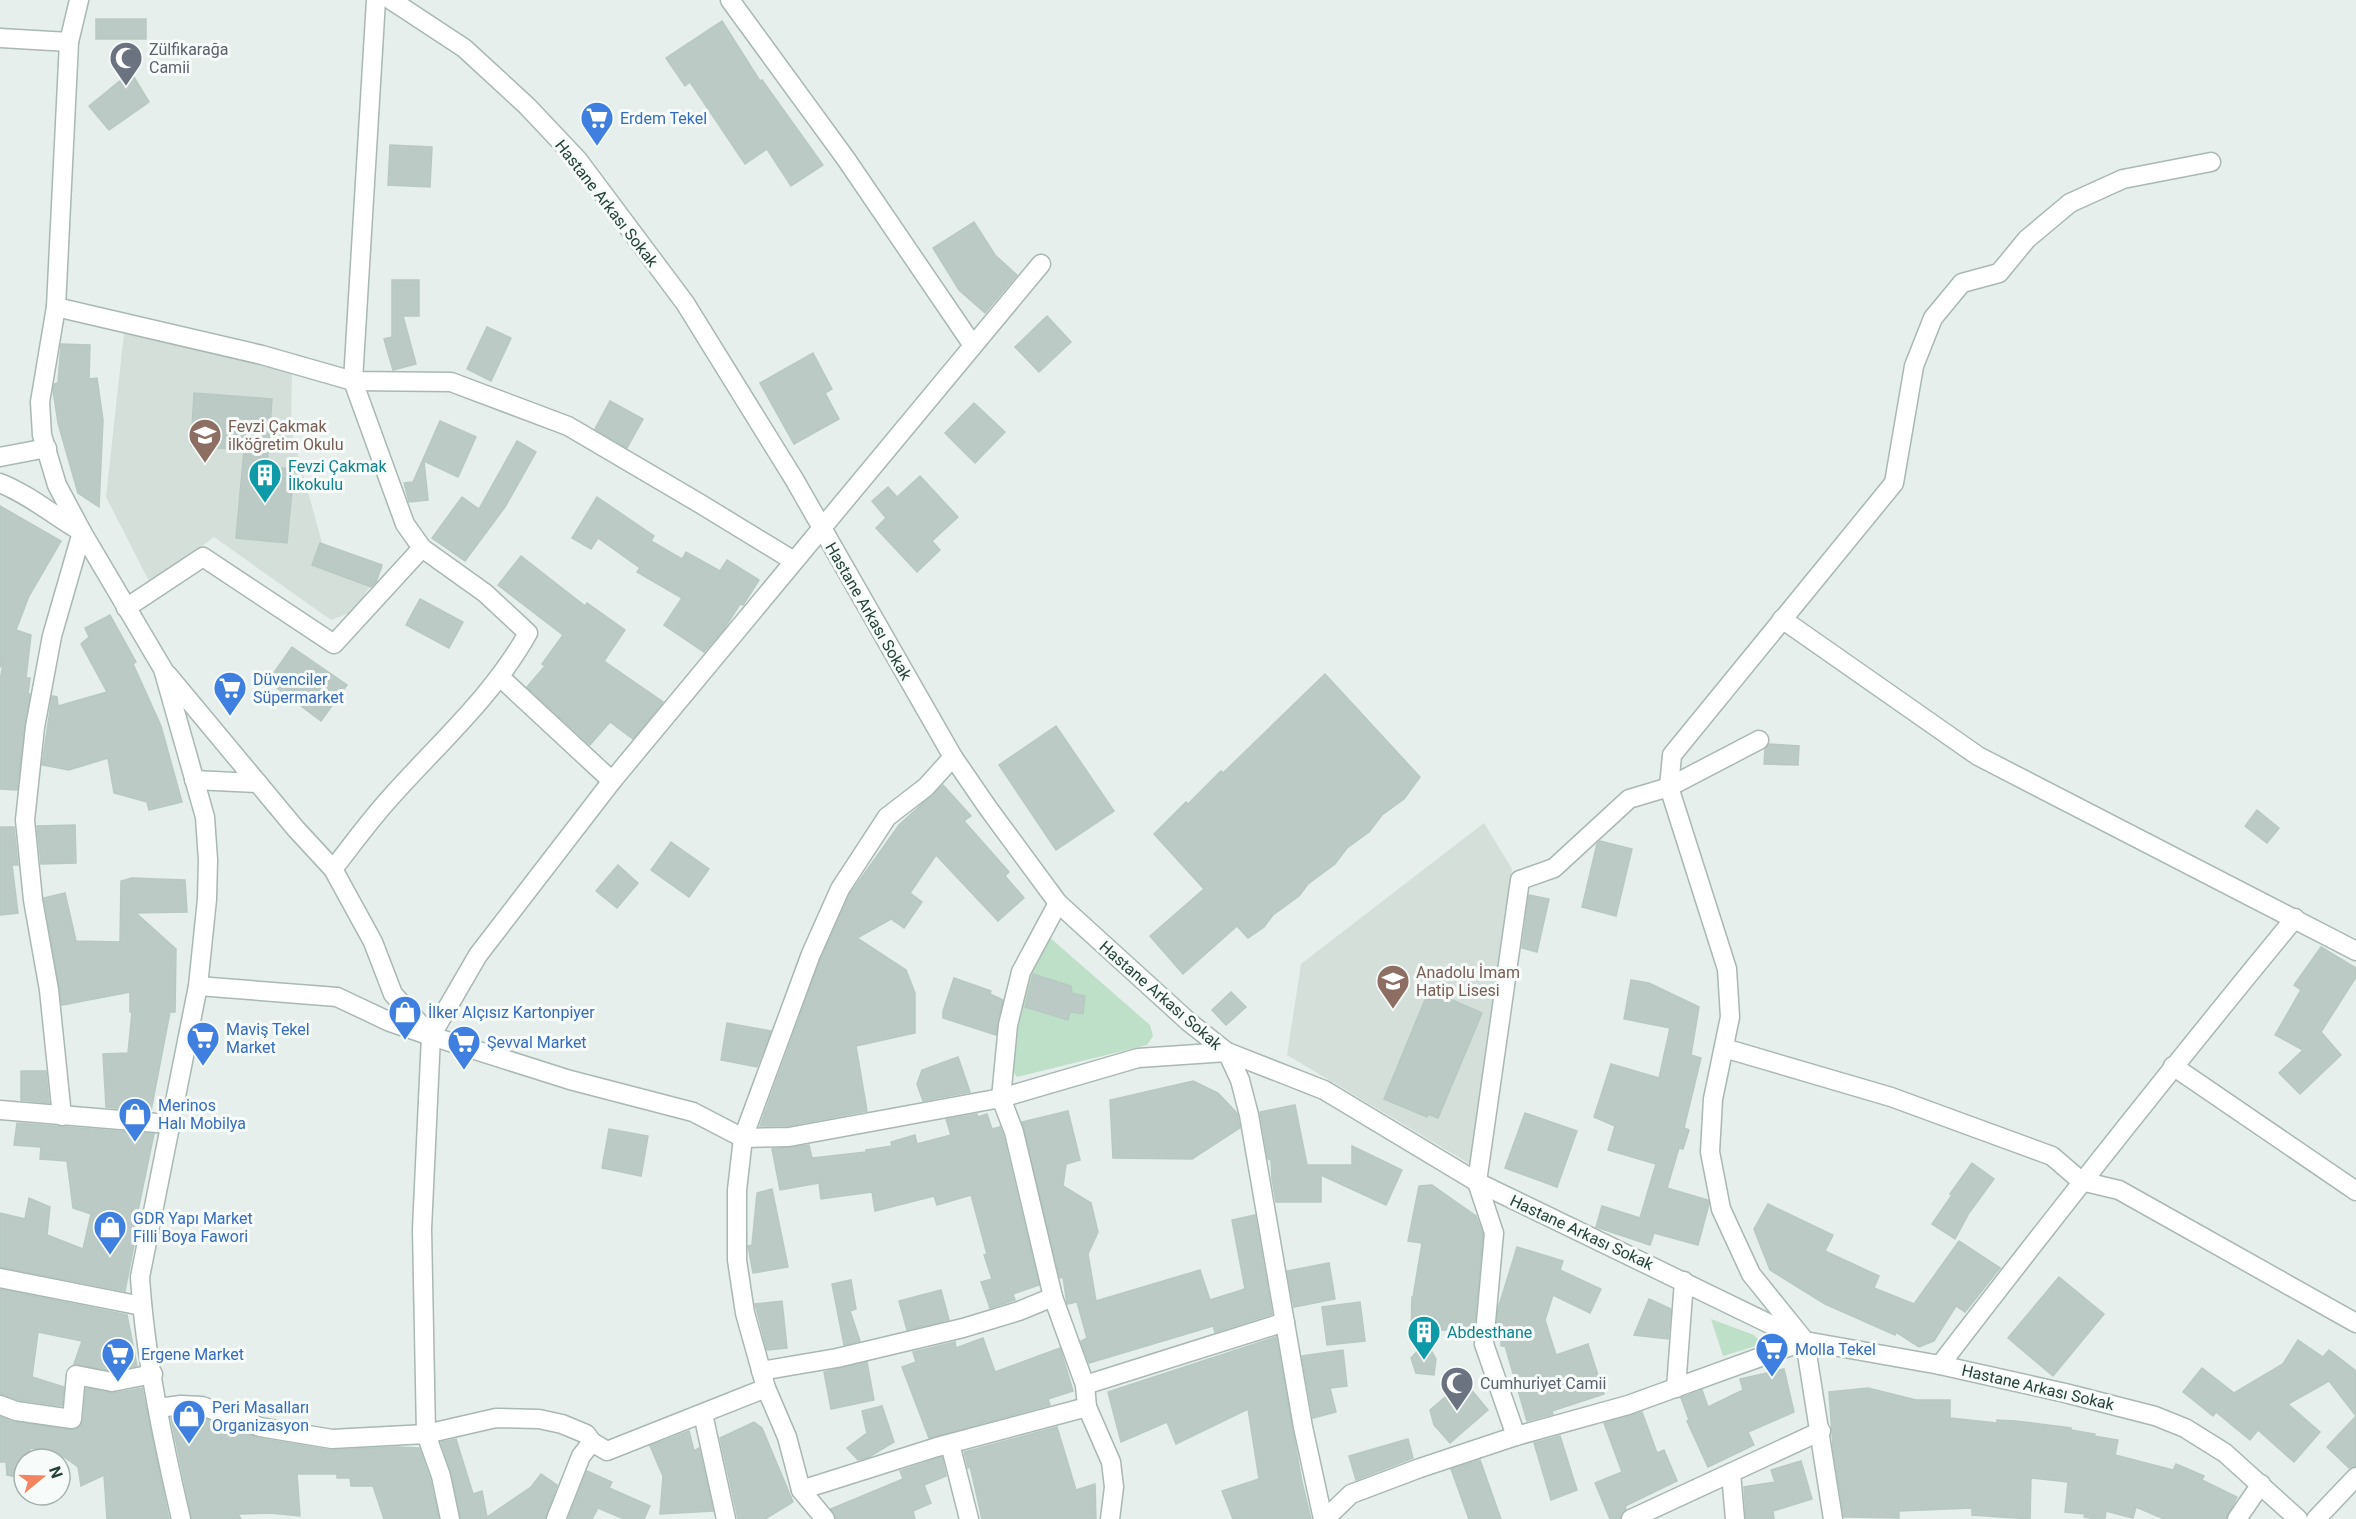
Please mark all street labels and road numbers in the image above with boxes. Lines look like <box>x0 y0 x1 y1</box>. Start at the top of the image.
street label: Hastane Arkası Sokak <box>551 136 663 271</box>
street label: Hastane Arkası Sokak <box>821 539 916 684</box>
street label: Hastane Arkası Sokak <box>1096 937 1226 1054</box>
street label: Hastane Arkası Sokak <box>1507 1191 1657 1274</box>
street label: Hastane Arkası Sokak <box>1960 1361 2117 1414</box>

